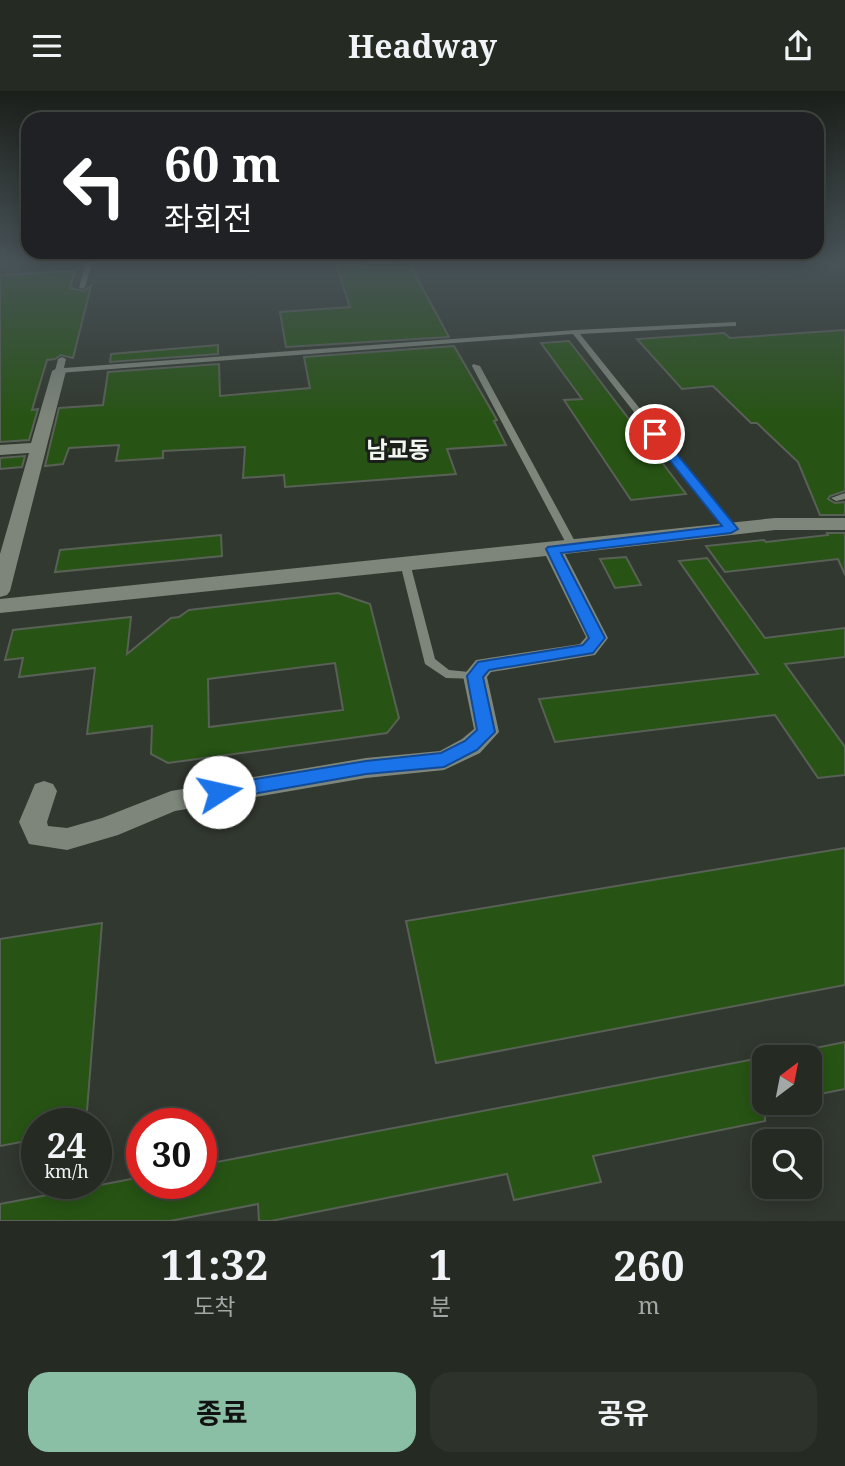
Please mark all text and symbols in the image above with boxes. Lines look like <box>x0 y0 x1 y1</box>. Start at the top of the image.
text: Headway <box>348 24 497 67</box>
icon: menu <box>28 27 66 65</box>
icon: share <box>779 27 817 65</box>
text: 60 m <box>164 130 280 196</box>
icon: left <box>49 140 140 231</box>
text: 좌회전 <box>164 196 252 239</box>
pin <box>625 404 685 464</box>
icon: arrive <box>636 415 674 453</box>
district label: 남교동 <box>366 433 430 465</box>
position arrow <box>182 755 256 829</box>
north arrow <box>752 1045 822 1115</box>
map controls <box>752 1045 822 1199</box>
speed limit sign: 30 <box>126 1108 217 1199</box>
text: 24 <box>47 1121 86 1168</box>
button: search <box>752 1129 822 1199</box>
text: km/h <box>44 1159 89 1183</box>
text: 11:32 <box>161 1235 268 1292</box>
text: 1 <box>429 1235 453 1292</box>
text: 260 <box>613 1236 684 1293</box>
text: m <box>638 1289 660 1321</box>
text: 도착 <box>193 1290 236 1322</box>
text: 분 <box>430 1290 451 1322</box>
button: 종료 <box>28 1372 416 1452</box>
button: 공유 <box>430 1372 817 1452</box>

